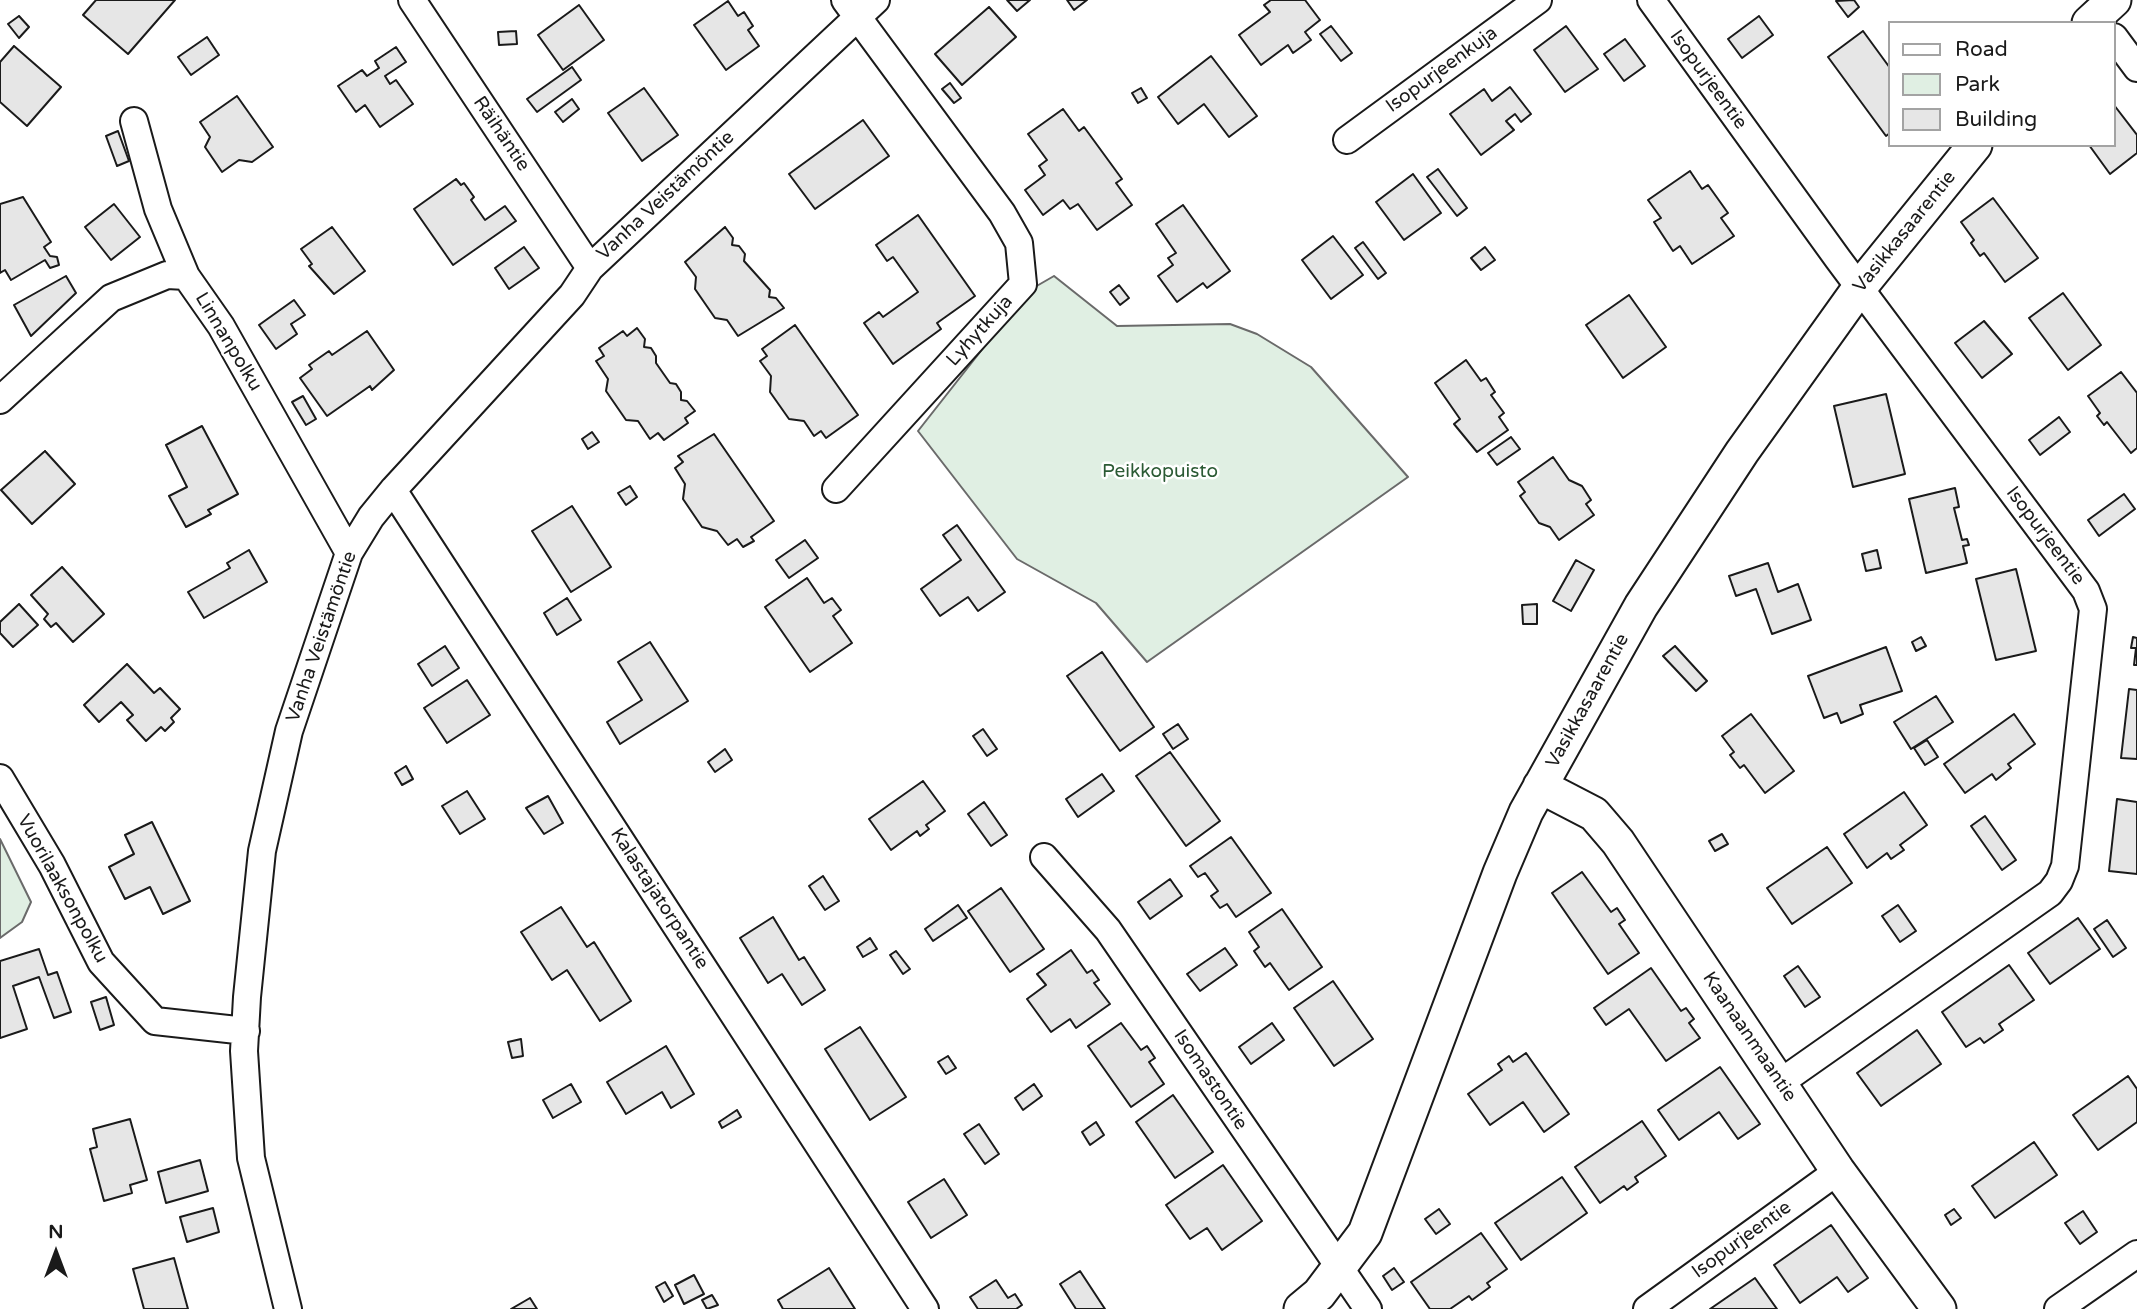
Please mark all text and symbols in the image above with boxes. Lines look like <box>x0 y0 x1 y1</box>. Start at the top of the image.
legend <box>1888 21 2116 147</box>
street label: Isopurjeenkuja <box>1382 22 1502 118</box>
street label: Isopurjeentie <box>1664 26 1752 134</box>
text: Road <box>1955 37 2008 62</box>
text: Park <box>1955 72 2000 97</box>
street label: Räihäntie <box>468 92 534 176</box>
text: Building <box>1955 107 2037 132</box>
street label: Vanha Veistämöntie <box>593 127 739 265</box>
street label: Vasikkasaarentie <box>1849 166 1961 298</box>
street label: Linnanpolku <box>190 288 266 396</box>
street label: Lyhytkuja <box>942 291 1018 371</box>
park label: Peikkopuisto <box>1102 461 1218 483</box>
street label: Isopurjeentie <box>2001 482 2089 590</box>
street label: Vanha Veistämöntie <box>282 549 362 725</box>
street label: Vasikkasaarentie <box>1542 630 1634 772</box>
street label: Vuorilaaksonpolku <box>12 811 112 967</box>
street label: Kalastajatorpantie <box>605 824 713 974</box>
street label: Kaanaanmaantie <box>1697 968 1801 1106</box>
street label: Isomastontie <box>1168 1026 1252 1134</box>
street label: Isopurjeentie <box>1688 1196 1796 1284</box>
north arrow <box>21 1218 91 1288</box>
text: N <box>48 1221 64 1243</box>

